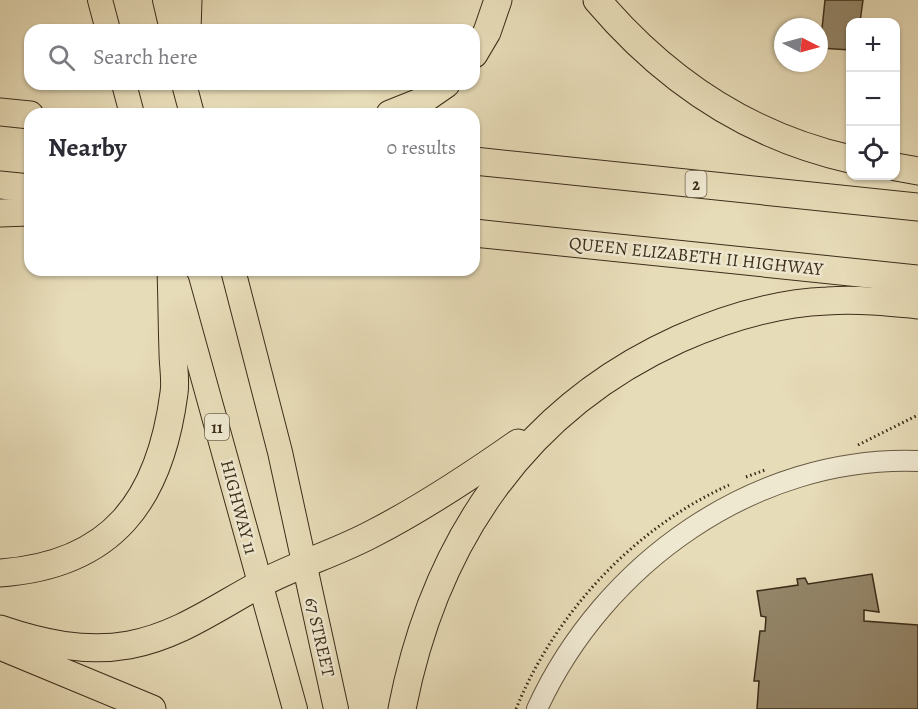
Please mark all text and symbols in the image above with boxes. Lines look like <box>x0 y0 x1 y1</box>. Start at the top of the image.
north arrow <box>774 18 828 72</box>
map controls <box>846 18 900 180</box>
button: + <box>846 18 900 72</box>
search box <box>24 24 480 90</box>
icon: search <box>45 41 78 74</box>
text: Search here <box>93 42 198 72</box>
button: − <box>846 72 900 126</box>
button: locate <box>846 126 900 180</box>
text: Nearby <box>48 130 127 165</box>
text: 0 results <box>387 134 456 161</box>
road number: 2 <box>686 171 706 197</box>
street label: QUEEN ELIZABETH II HIGHWAY <box>568 231 825 281</box>
road number: 11 <box>205 414 229 440</box>
street label: HIGHWAY 11 <box>215 457 263 557</box>
street label: 67 STREET <box>299 595 341 679</box>

